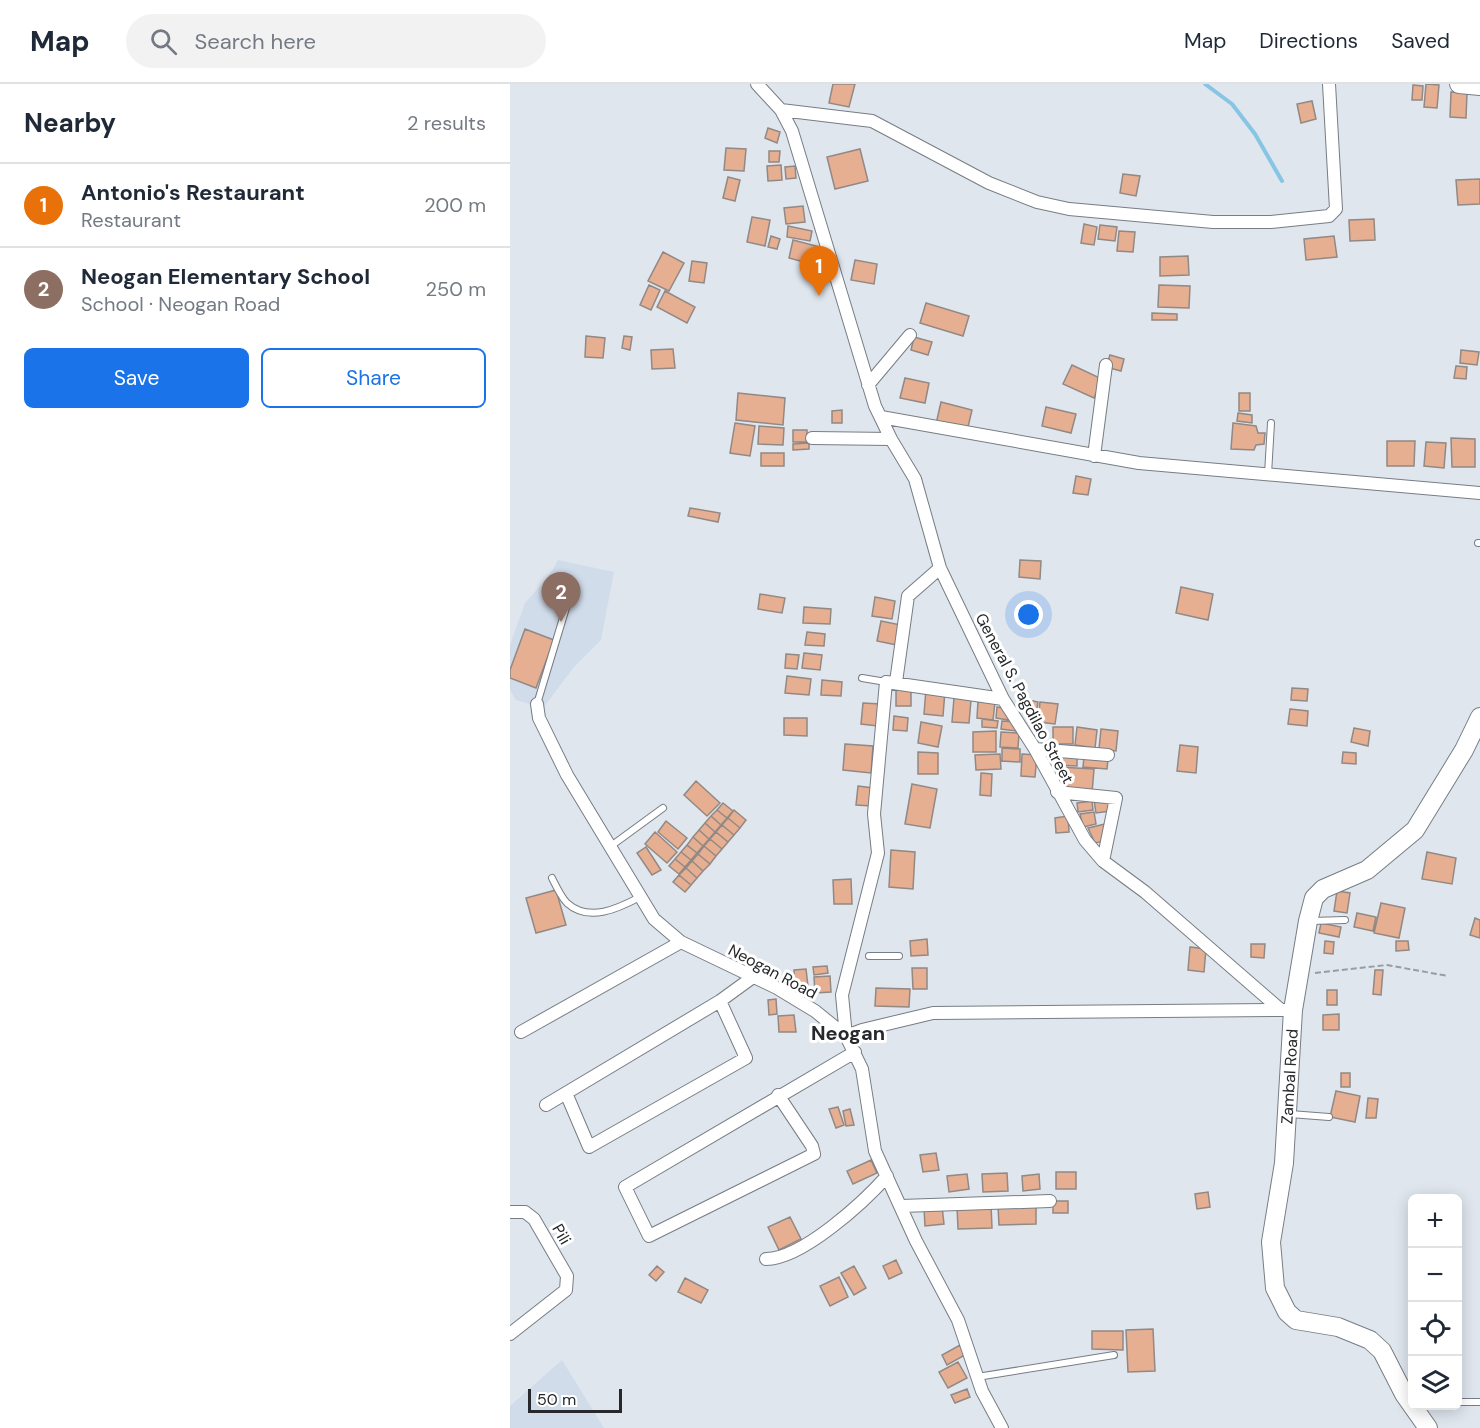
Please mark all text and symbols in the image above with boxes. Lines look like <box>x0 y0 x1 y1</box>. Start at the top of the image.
search box <box>126 14 546 68</box>
text: Map <box>30 23 90 60</box>
icon: search <box>147 25 180 58</box>
text: Search here <box>195 27 316 56</box>
text: Map <box>1184 27 1226 55</box>
text: Directions <box>1259 27 1358 55</box>
text: Saved <box>1391 27 1450 55</box>
text: Nearby <box>24 106 116 140</box>
text: 2 results <box>407 110 486 136</box>
text: Antonio's Restaurant <box>81 178 305 207</box>
text: 1 <box>40 192 47 218</box>
text: 200 m <box>424 192 486 218</box>
text: Restaurant <box>81 207 181 233</box>
pin: 1 <box>800 246 838 296</box>
text: Neogan Elementary School <box>81 262 370 291</box>
text: 2 <box>38 276 49 302</box>
text: 250 m <box>425 276 486 302</box>
text: School · Neogan Road <box>81 291 280 317</box>
button: Save <box>24 348 249 408</box>
button: Share <box>261 348 486 408</box>
pin: 2 <box>542 572 580 622</box>
your location <box>1014 600 1043 629</box>
street label: General S. Pagdilao Street <box>971 609 1078 787</box>
street label: Neogan Road <box>725 939 821 1004</box>
district label: Neogan <box>811 1020 885 1046</box>
street label: Zambal Road <box>1276 1028 1303 1125</box>
map controls <box>1408 1194 1462 1410</box>
button: + <box>1408 1194 1462 1248</box>
street label: Pili <box>547 1220 576 1248</box>
button: − <box>1408 1248 1462 1302</box>
button: locate <box>1408 1302 1462 1356</box>
button: layers <box>1408 1356 1462 1410</box>
scale bar <box>528 1386 622 1414</box>
text: 50 m <box>537 1389 576 1410</box>

